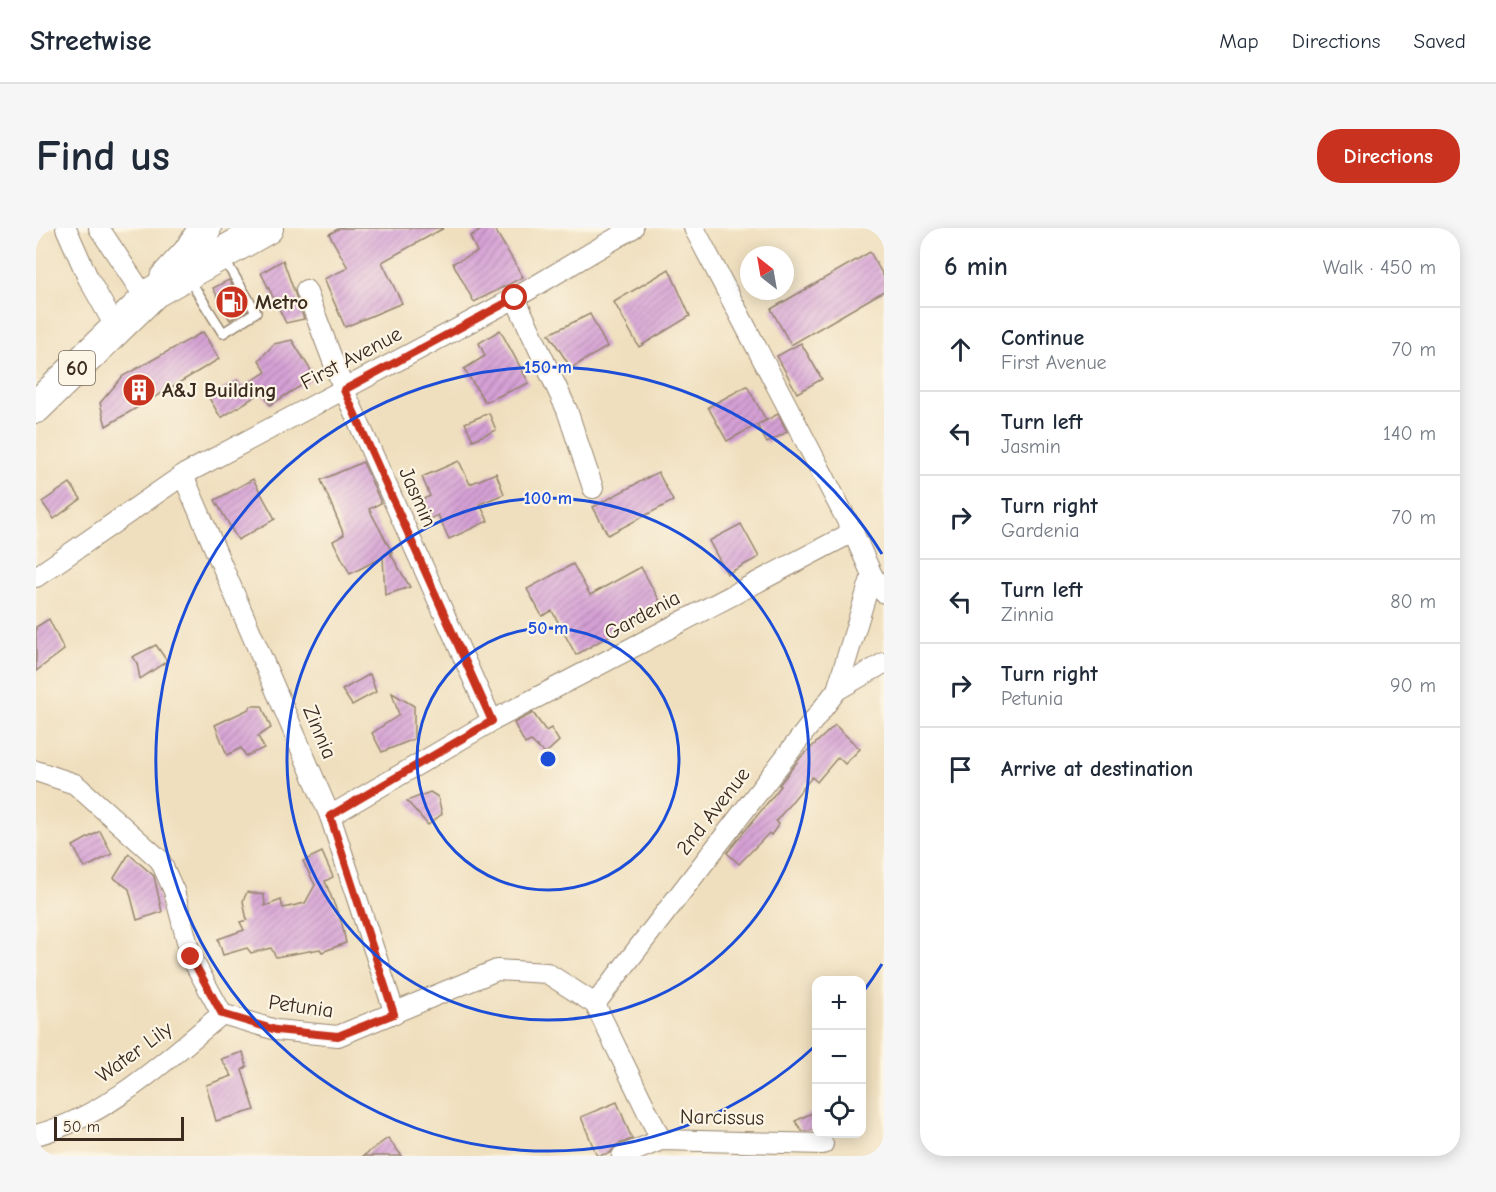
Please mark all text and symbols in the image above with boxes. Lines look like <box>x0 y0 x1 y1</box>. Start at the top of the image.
text: Streetwise <box>30 25 151 57</box>
text: Map <box>1219 29 1259 53</box>
text: Directions <box>1292 29 1381 53</box>
text: Saved <box>1414 29 1466 53</box>
button: Directions <box>1317 129 1460 183</box>
text: Find us <box>36 132 170 181</box>
north arrow <box>740 246 794 300</box>
text: 6 min <box>944 252 1008 282</box>
text: Walk · 450 m <box>1323 256 1436 279</box>
fuel station icon: Metro <box>214 284 250 320</box>
route start <box>501 284 527 310</box>
place label: Metro <box>255 290 308 314</box>
street label: First Avenue <box>296 321 406 395</box>
text: Continue <box>1001 325 1084 351</box>
icon: ahead <box>944 333 977 366</box>
text: 70 m <box>1391 338 1436 361</box>
road number: 60 <box>59 351 95 385</box>
text: First Avenue <box>1001 351 1107 374</box>
text: 150 m <box>524 357 572 378</box>
building icon: A&J Building <box>121 372 157 408</box>
place label: A&J Building <box>162 378 277 402</box>
text: Turn left <box>1001 409 1083 435</box>
icon: left <box>944 417 977 450</box>
text: 140 m <box>1383 422 1436 445</box>
text: Jasmin <box>1001 435 1061 458</box>
street label: Jasmin <box>394 463 442 531</box>
text: 100 m <box>524 488 572 509</box>
text: Turn right <box>1001 493 1098 519</box>
icon: right <box>944 501 977 534</box>
text: 70 m <box>1391 506 1436 529</box>
text: Gardenia <box>1001 519 1080 542</box>
text: Turn left <box>1001 577 1083 603</box>
street label: Gardenia <box>600 585 684 645</box>
icon: left <box>944 585 977 618</box>
text: 80 m <box>1390 590 1436 613</box>
text: Zinnia <box>1001 603 1054 626</box>
text: 50 m <box>528 618 568 639</box>
text: Turn right <box>1001 661 1098 687</box>
icon: right <box>944 669 977 702</box>
text: 90 m <box>1390 674 1436 697</box>
text: Petunia <box>1001 687 1063 710</box>
street label: Zinnia <box>298 702 342 762</box>
centre of rings <box>538 749 558 769</box>
icon: arrive <box>944 753 977 786</box>
text: Arrive at destination <box>1001 756 1193 782</box>
street label: 2nd Avenue <box>671 762 755 860</box>
route end <box>177 943 203 969</box>
map controls <box>812 976 866 1138</box>
button: + <box>812 976 866 1030</box>
street label: Petunia <box>267 990 335 1022</box>
street label: Water Lily <box>91 1016 177 1088</box>
button: − <box>812 1030 866 1084</box>
button: locate <box>812 1084 866 1138</box>
street label: Narcissus <box>680 1104 764 1130</box>
scale bar <box>54 1114 184 1142</box>
text: 50 m <box>63 1118 100 1136</box>

